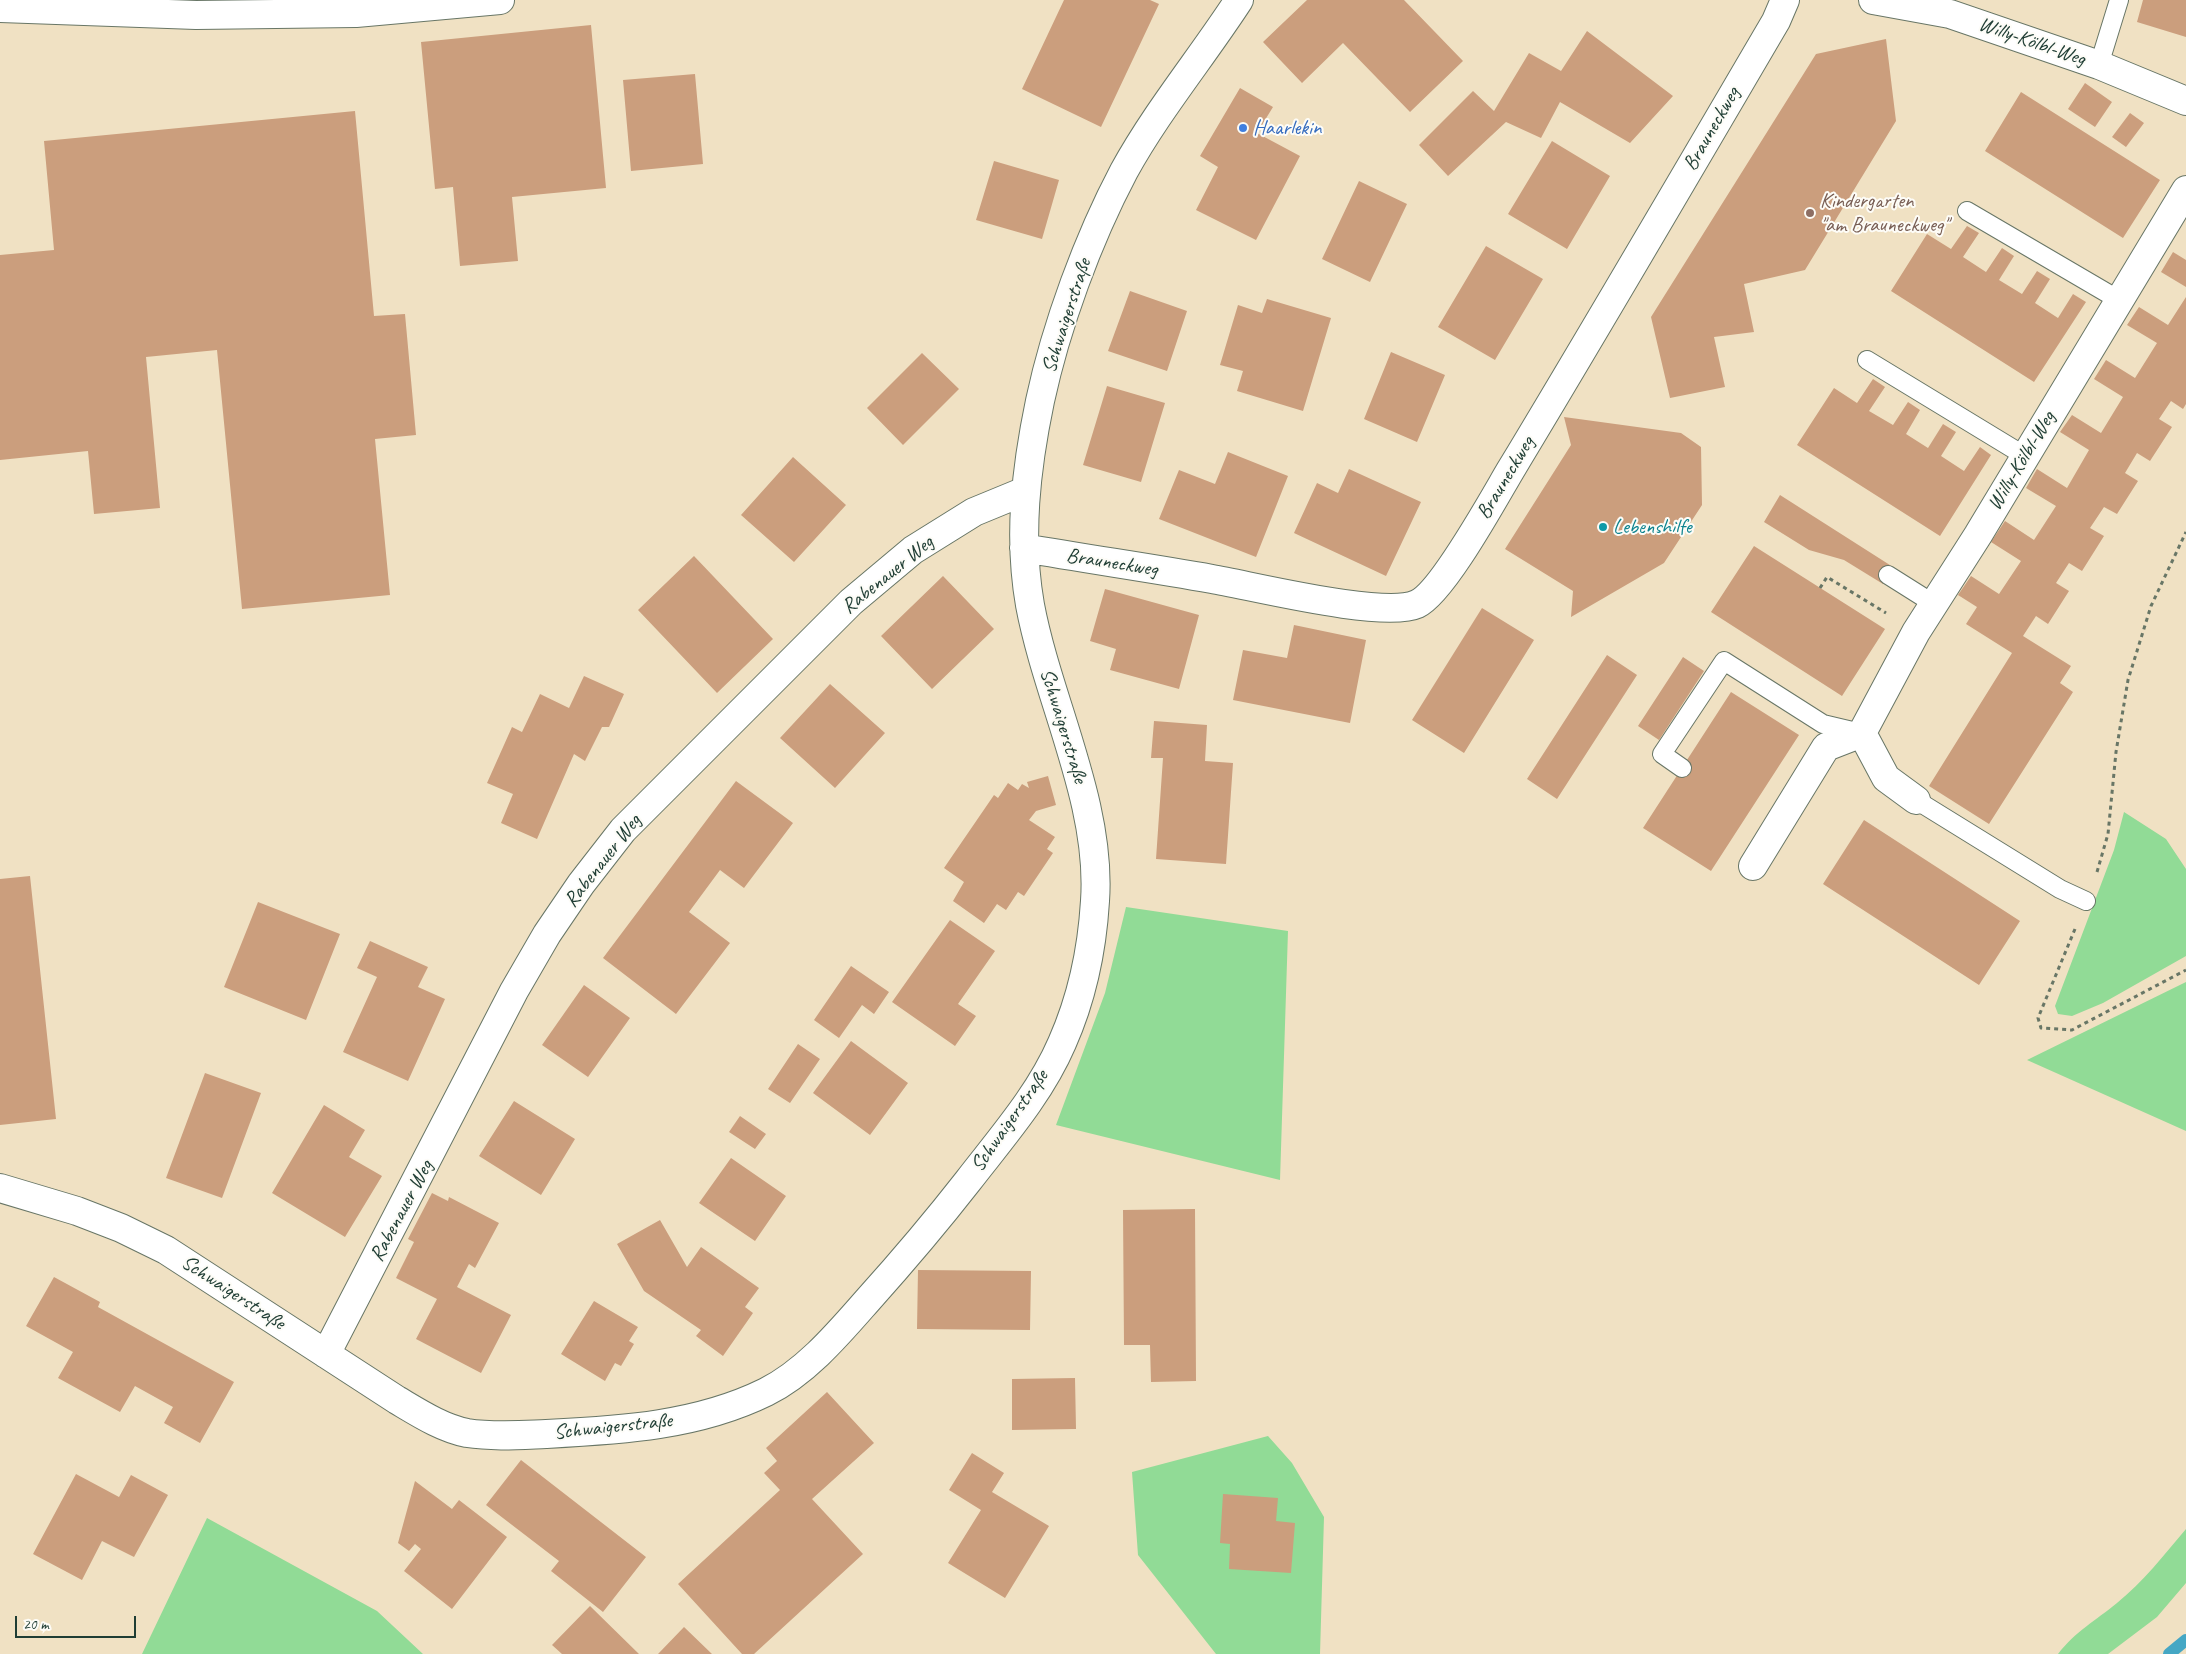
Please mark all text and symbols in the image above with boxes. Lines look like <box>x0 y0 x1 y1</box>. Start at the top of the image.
street label: Willy-Kölbl-Weg <box>1975 12 2089 72</box>
street label: Brauneckweg <box>1678 83 1746 175</box>
place label: Haarlekin <box>1253 115 1321 141</box>
marker: Haarlekin <box>1237 122 1249 134</box>
place label: Kindergarten "am Brauneckweg" <box>1820 188 1948 238</box>
marker: Kindergarten "am Brauneckweg" <box>1804 207 1816 219</box>
street label: Schwaigerstraße <box>1037 256 1097 376</box>
street label: Willy-Kölbl-Weg <box>1983 407 2061 515</box>
street label: Brauneckweg <box>1471 432 1541 524</box>
place label: Lebenshilfe <box>1613 514 1691 540</box>
marker: Lebenshilfe <box>1597 521 1609 533</box>
street label: Rabenauer Weg <box>837 530 939 620</box>
street label: Brauneckweg <box>1064 543 1160 583</box>
street label: Schwaigerstraße <box>1034 666 1092 786</box>
street label: Rabenauer Weg <box>559 809 647 913</box>
street label: Schwaigerstraße <box>966 1065 1054 1177</box>
street label: Rabenauer Weg <box>365 1156 439 1266</box>
street label: Schwaigerstraße <box>176 1250 290 1336</box>
street label: Schwaigerstraße <box>553 1408 673 1446</box>
scale bar <box>18 1606 139 1638</box>
text: 20 m <box>23 1615 49 1634</box>

